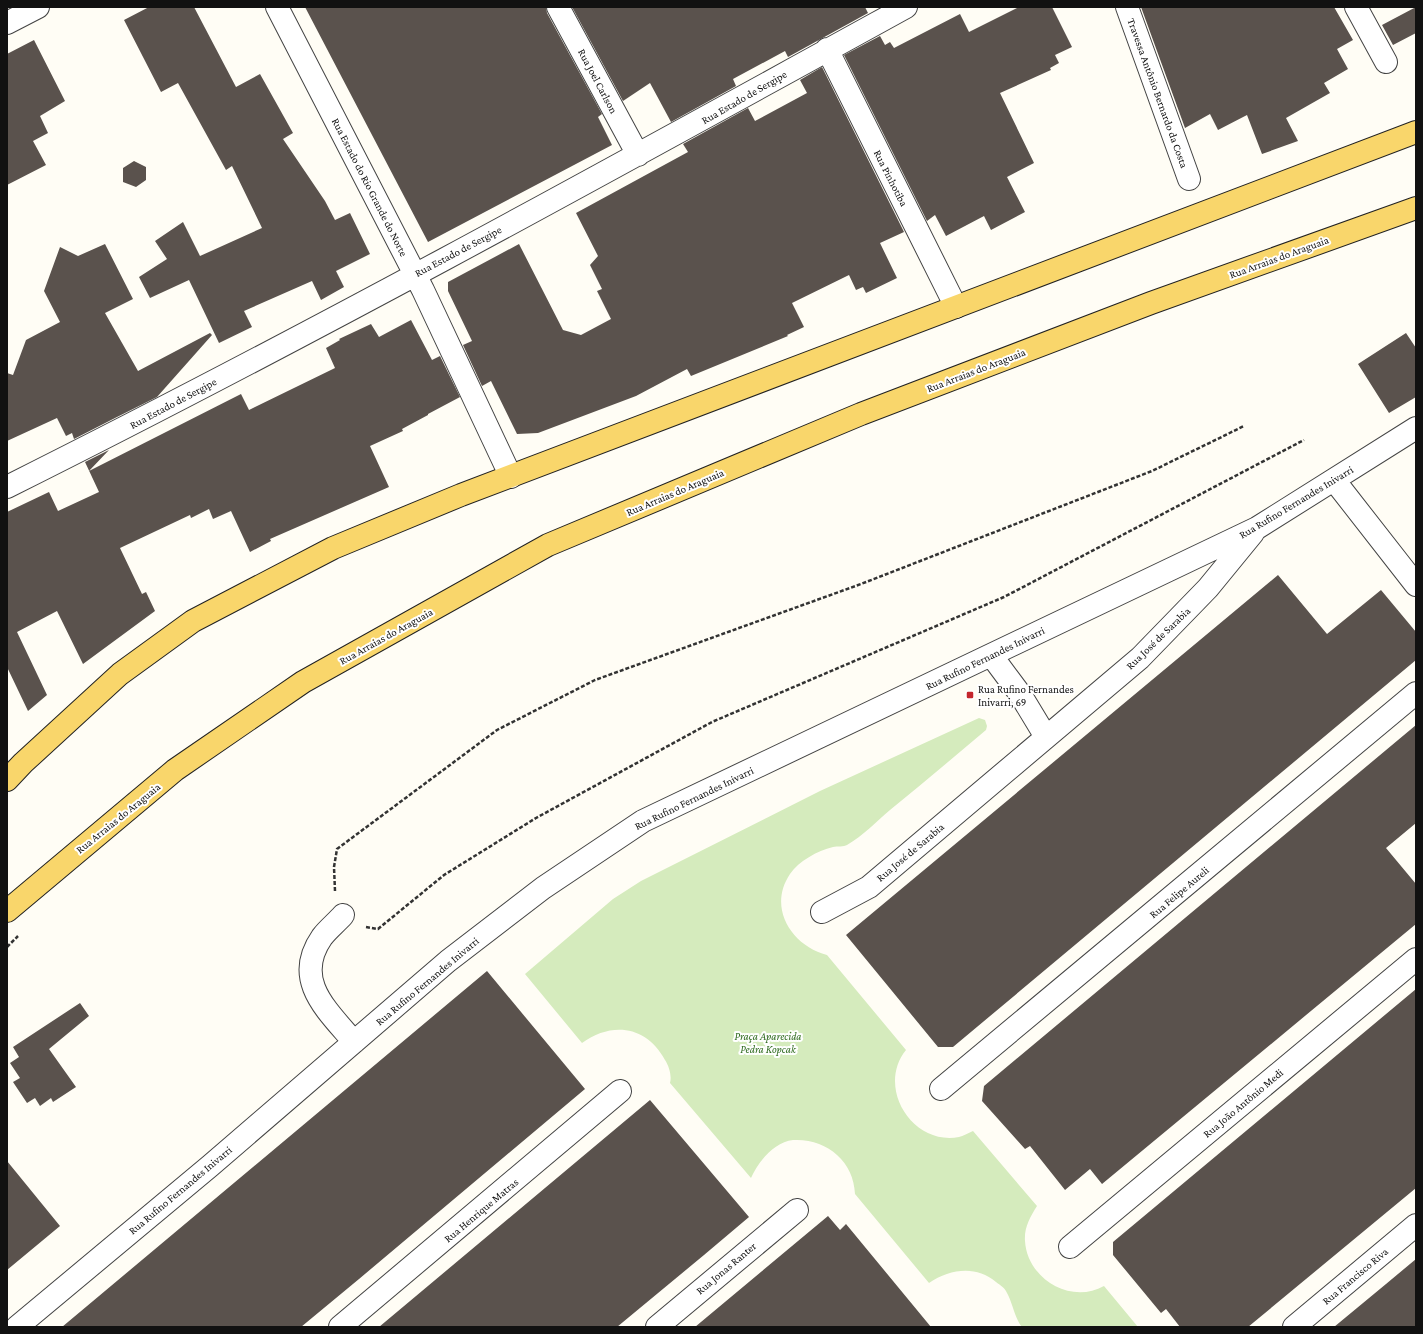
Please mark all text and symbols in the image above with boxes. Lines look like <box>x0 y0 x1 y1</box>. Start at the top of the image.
street label: Travessa Antônio Bernardo da Costa <box>1125 17 1191 169</box>
street label: Rua Joel Carlson <box>575 47 620 116</box>
street label: Rua Estado de Sergipe <box>699 68 789 127</box>
street label: Rua Estado do Rio Grande do Norte <box>330 116 410 258</box>
street label: Rua Pinhotiba <box>872 148 910 208</box>
street label: Rua Estado de Sergipe <box>413 223 504 280</box>
street label: Rua Arraias do Araguaia <box>1228 233 1331 282</box>
street label: Rua Arraias do Araguaia <box>925 346 1027 395</box>
street label: Rua Estado de Sergipe <box>128 375 219 432</box>
street label: Rua Rufino Fernandes Inivarri <box>1237 463 1355 541</box>
street label: Rua Arraias do Araguaia <box>624 466 726 519</box>
street label: Rua José de Sarabia <box>1124 604 1193 672</box>
street label: Rua Arraias do Araguaia <box>337 605 435 668</box>
street label: Rua Rufino Fernandes Inivarri <box>924 624 1047 692</box>
place label: Rua Rufino Fernandes Inivarri, 69 <box>978 683 1074 709</box>
marker: Rua Rufino Fernandes Inivarri, 69 <box>965 690 975 700</box>
street label: Rua Rufino Fernandes Inivarri <box>633 764 756 832</box>
street label: Rua Arraias do Araguaia <box>73 780 163 856</box>
street label: Rua José de Sarabia <box>874 820 947 884</box>
street label: Rua Felipe Aureli <box>1147 864 1212 921</box>
street label: Rua Rufino Fernandes Inivarri <box>373 934 481 1028</box>
park label: Praça Aparecida Pedra Kopcak <box>734 1030 802 1056</box>
street label: Rua João Antônio Medi <box>1201 1066 1286 1141</box>
street label: Rua Rufino Fernandes Inivarri <box>126 1143 234 1237</box>
street label: Rua Henrique Matras <box>442 1176 521 1245</box>
street label: Rua Jonas Ranter <box>694 1239 759 1297</box>
street label: Rua Francisco Riva <box>1320 1245 1390 1307</box>

